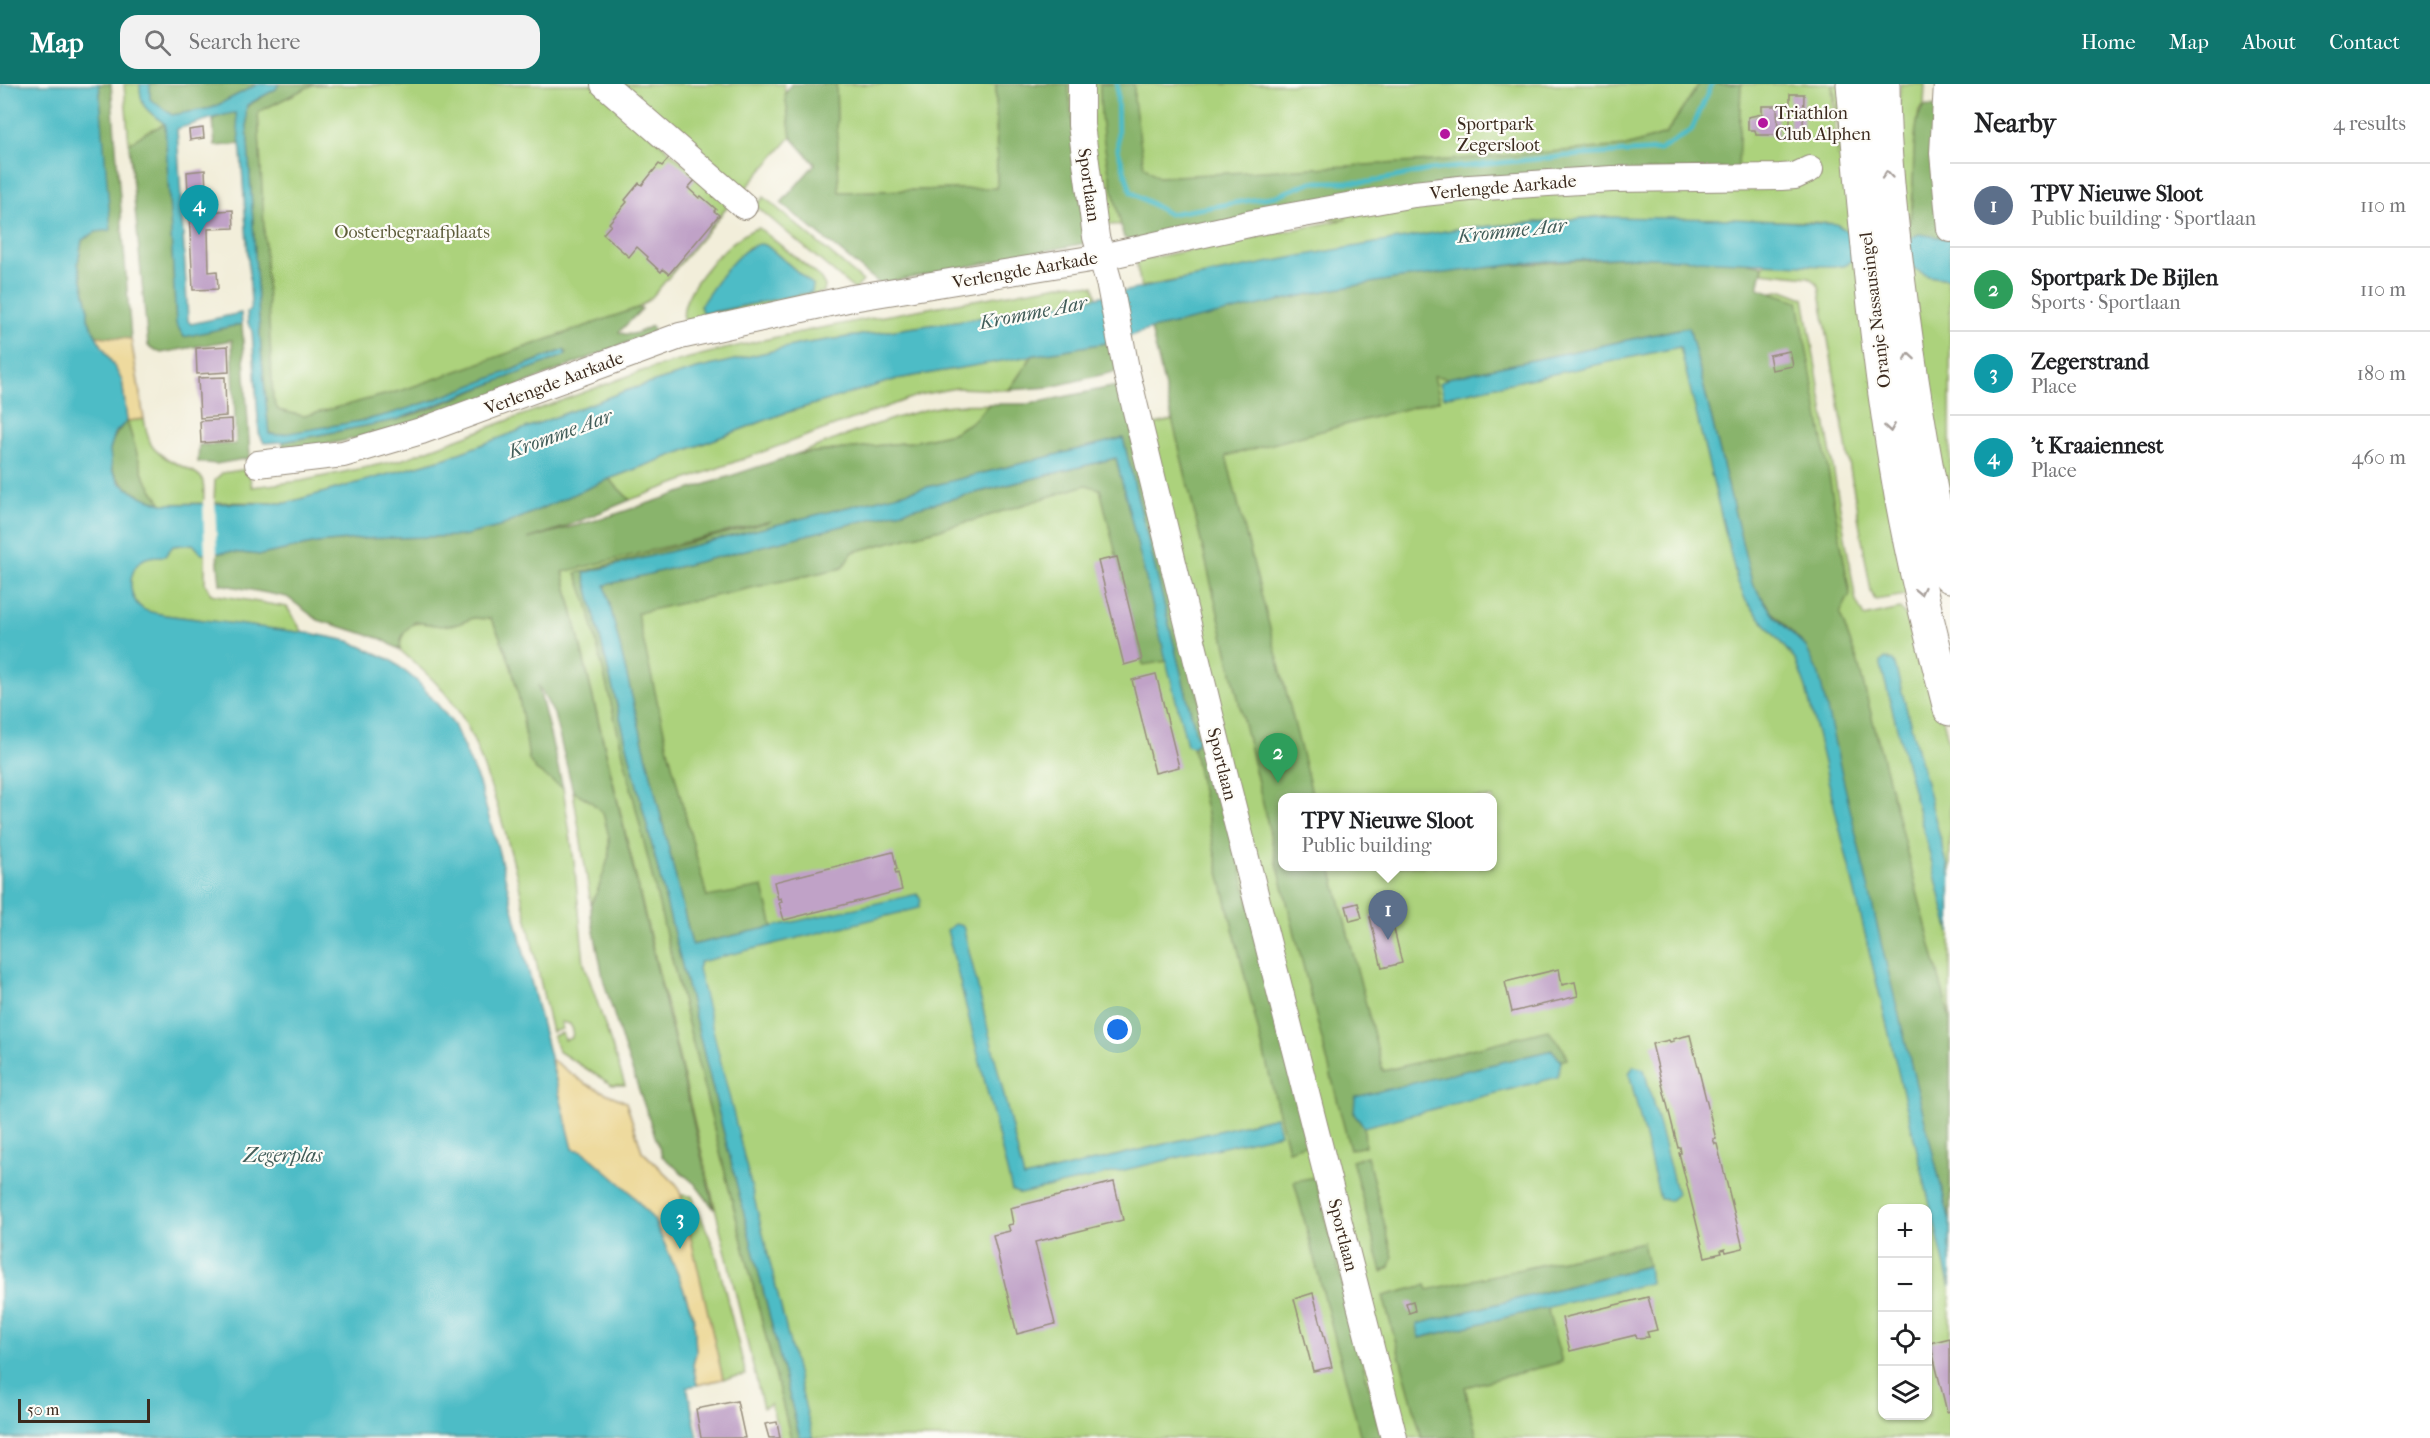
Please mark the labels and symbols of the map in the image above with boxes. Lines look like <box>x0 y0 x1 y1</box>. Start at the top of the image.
place label: Triathlon Club Alphen <box>1775 103 1872 145</box>
place label: Sportpark Zegersloot <box>1457 114 1541 156</box>
marker: Triathlon Club Alphen <box>1756 116 1770 130</box>
marker: Sportpark Zegersloot <box>1438 127 1452 141</box>
street label: Sportlaan <box>1073 147 1104 224</box>
street label: Verlengde Aarkade <box>1428 171 1577 204</box>
one-way arrow <box>1881 171 1894 180</box>
pin: 4 <box>180 186 218 235</box>
water label: Kromme Aar <box>1454 213 1570 248</box>
park label: Oosterbegraafplaats <box>334 222 490 243</box>
street label: Oranje Nassausingel <box>1856 231 1895 389</box>
street label: Verlengde Aarkade <box>950 247 1099 294</box>
water label: Kromme Aar <box>975 290 1091 335</box>
street label: Verlengde Aarkade <box>481 347 627 420</box>
one-way arrow <box>1903 353 1916 363</box>
water label: Kromme Aar <box>503 403 617 464</box>
one-way arrow <box>1884 423 1896 432</box>
one-way arrow <box>1913 586 1926 596</box>
street label: Sportlaan <box>1202 726 1241 803</box>
pin: 2 <box>1258 734 1298 783</box>
pin: 1 <box>1368 890 1408 940</box>
your location <box>1103 1015 1132 1044</box>
water label: Zegerplas <box>242 1144 323 1167</box>
street label: Sportlaan <box>1323 1197 1362 1274</box>
pin: 3 <box>660 1200 700 1249</box>
scale bar <box>18 1396 150 1424</box>

